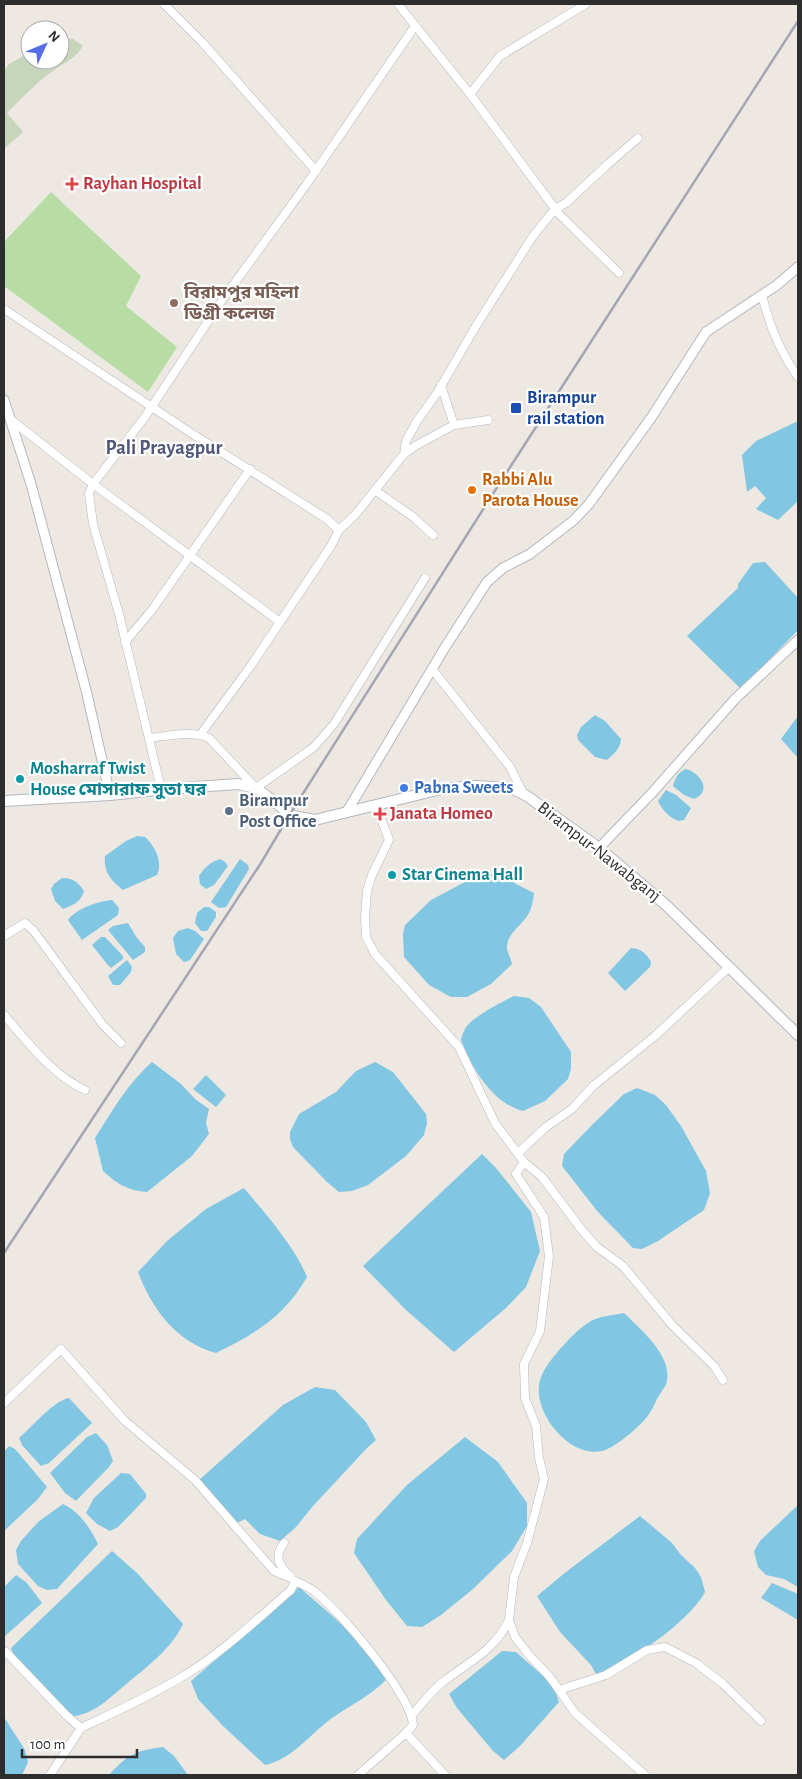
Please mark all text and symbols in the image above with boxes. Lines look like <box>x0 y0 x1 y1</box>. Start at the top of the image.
north arrow <box>20 20 70 70</box>
text: N <box>45 28 62 45</box>
place label: Rayhan Hospital <box>83 175 202 193</box>
marker: Rayhan Hospital <box>65 177 79 191</box>
place label: বিরামপুর মহিলা ডিগ্রী কলেজ <box>183 282 300 323</box>
marker: বিরামপুর মহিলা ডিগ্রী কলেজ <box>168 297 180 309</box>
place label: Birampur rail station <box>527 389 605 428</box>
marker: Birampur rail station <box>509 401 523 415</box>
district label: Pali Prayagpur <box>106 438 222 458</box>
place label: Rabbi Alu Parota House <box>482 471 579 510</box>
marker: Rabbi Alu Parota House <box>466 484 478 496</box>
place label: Mosharraf Twist House মোসারাফ সুতা ঘর <box>30 760 208 800</box>
marker: Mosharraf Twist House মোসারাফ সুতা ঘর <box>14 773 26 785</box>
place label: Pabna Sweets <box>414 779 513 797</box>
marker: Pabna Sweets <box>398 782 410 794</box>
place label: Birampur Post Office <box>239 792 317 831</box>
street label: Birampur-Nawabganj <box>534 799 664 905</box>
marker: Birampur Post Office <box>223 805 235 817</box>
place label: Janata Homeo <box>390 805 493 823</box>
marker: Janata Homeo <box>374 808 386 820</box>
place label: Star Cinema Hall <box>402 866 523 884</box>
marker: Star Cinema Hall <box>386 869 398 881</box>
scale bar <box>22 1726 138 1758</box>
text: 100 m <box>30 1737 65 1752</box>

